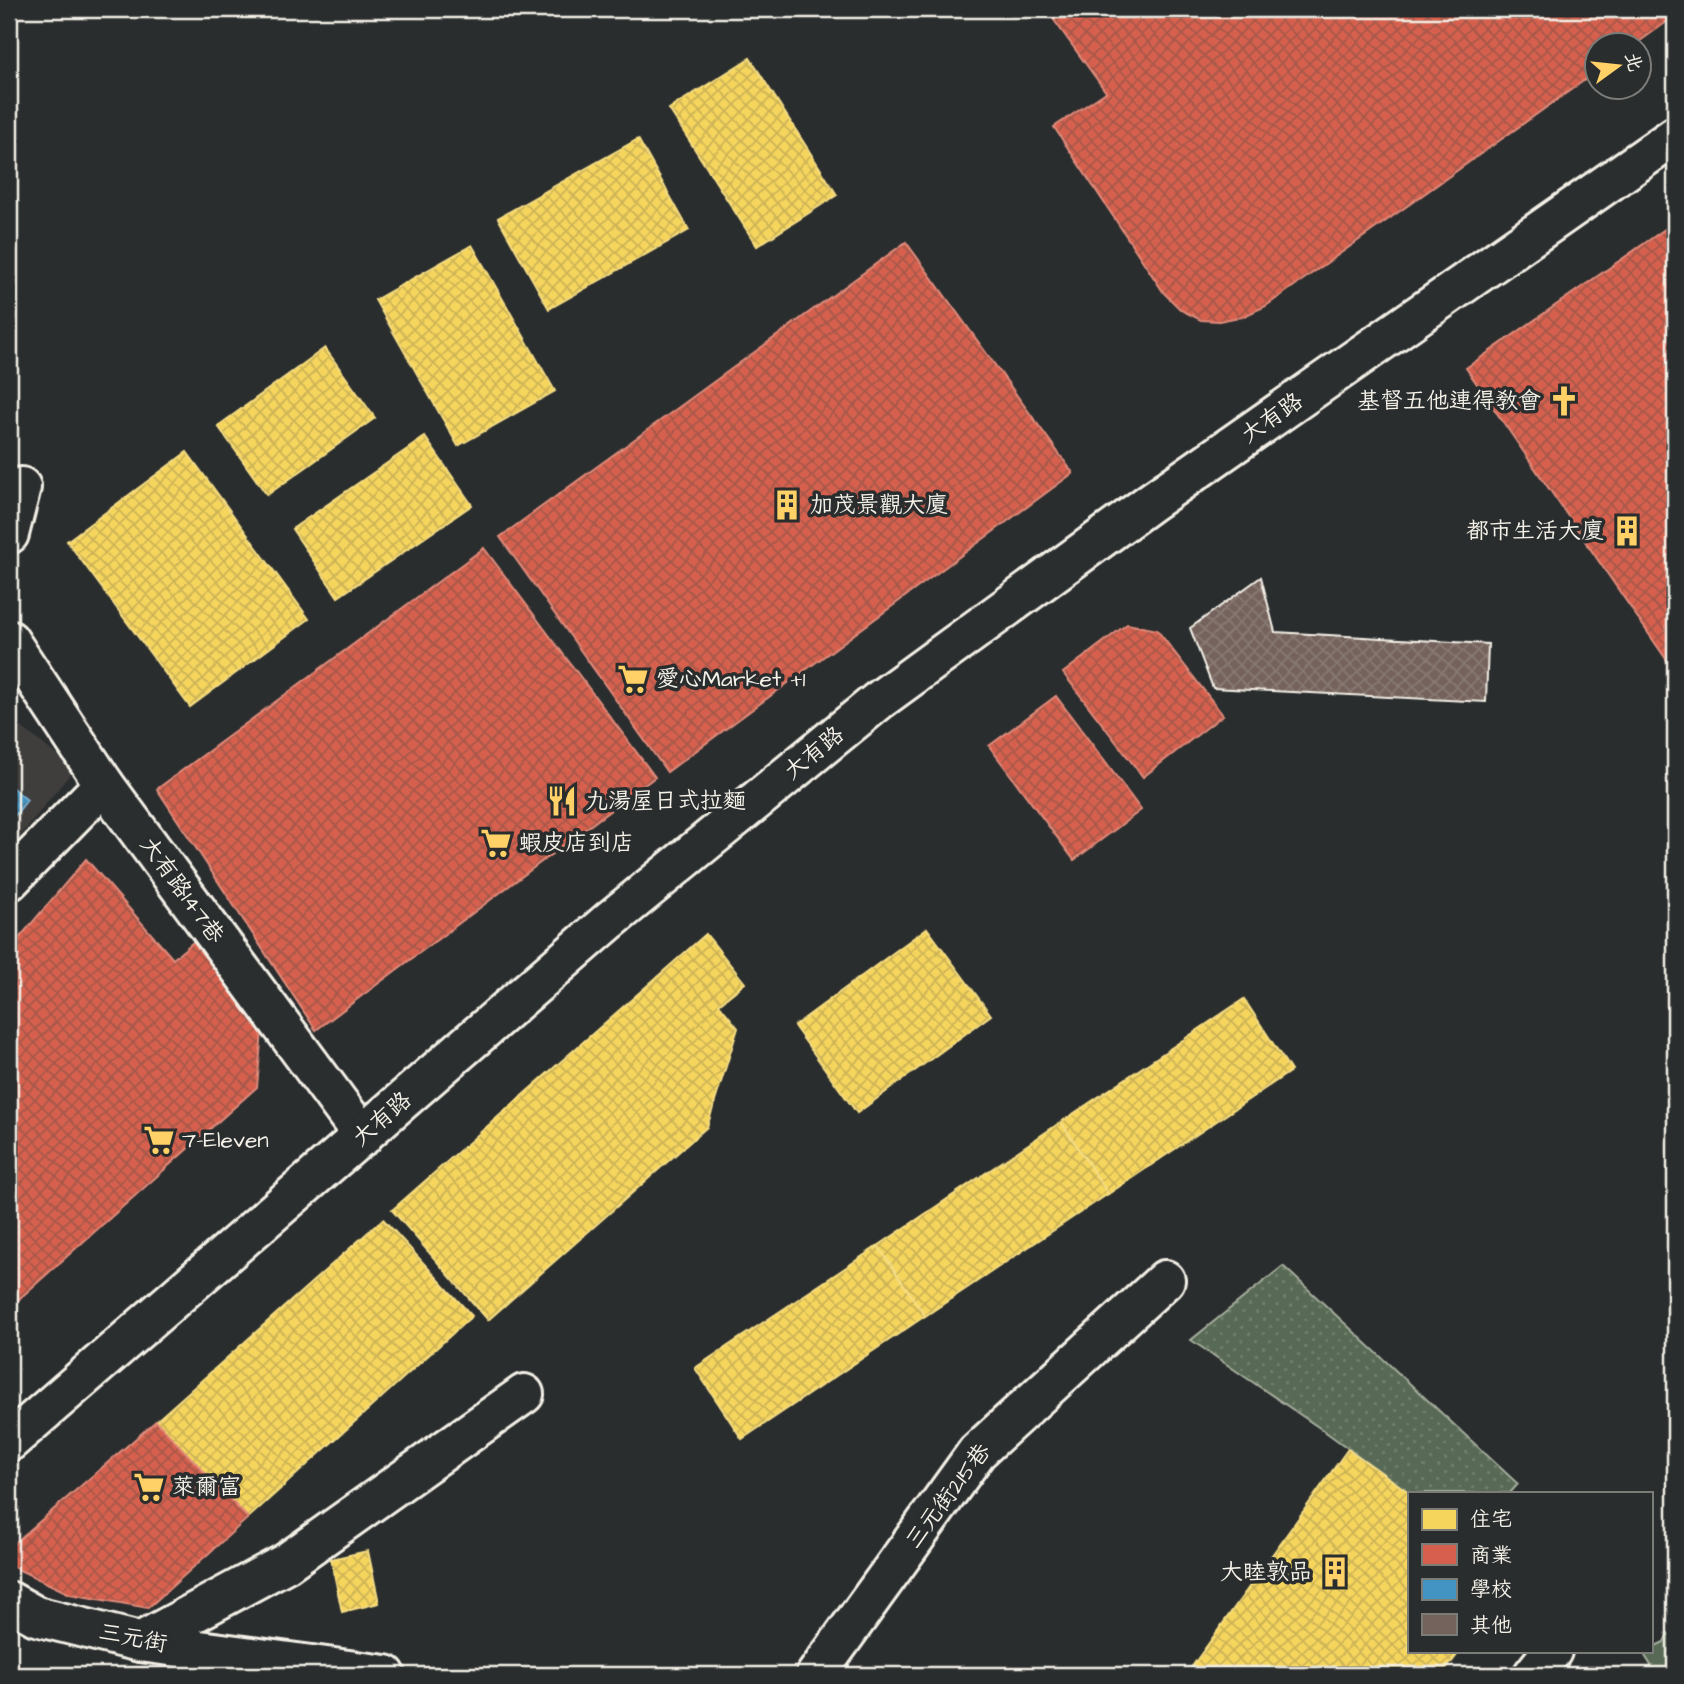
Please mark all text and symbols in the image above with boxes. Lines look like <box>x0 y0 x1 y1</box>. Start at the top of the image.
north arrow <box>1582 32 1652 102</box>
text: 北 <box>1617 49 1648 75</box>
church icon: 基督五他連得教會 <box>1547 384 1581 418</box>
street label: 大有路 <box>1235 385 1309 451</box>
place label: 基督五他連得教會 <box>1357 385 1541 417</box>
building icon: 加茂景觀大廈 <box>770 488 804 522</box>
place label: 加茂景觀大廈 <box>810 489 948 521</box>
building icon: 都市生活大廈 <box>1610 514 1644 548</box>
place label: 都市生活大廈 <box>1466 515 1604 547</box>
supermarket icon: 愛心Market +1 <box>616 662 650 696</box>
place label: 愛心Market +1 <box>656 663 806 695</box>
street label: 大有路 <box>777 719 851 787</box>
restaurant icon: 九湯屋日式拉麵 <box>545 784 579 818</box>
place label: 九湯屋日式拉麵 <box>585 785 746 817</box>
supermarket icon: 蝦皮店到店 <box>479 826 513 860</box>
place label: 蝦皮店到店 <box>519 827 634 859</box>
street label: 大有路147巷 <box>132 830 232 951</box>
street label: 大有路 <box>345 1084 419 1154</box>
supermarket icon: 7-Eleven <box>142 1123 176 1157</box>
place label: 7-Eleven <box>182 1124 269 1156</box>
street label: 三元街215巷 <box>898 1436 999 1555</box>
supermarket icon: 萊爾富 <box>132 1470 166 1504</box>
place label: 萊爾富 <box>172 1471 241 1503</box>
legend <box>1408 1492 1652 1652</box>
text: 住宅 <box>1470 1505 1512 1534</box>
text: 商業 <box>1470 1541 1512 1570</box>
building icon: 大睦敦品 <box>1318 1555 1352 1589</box>
place label: 大睦敦品 <box>1220 1556 1312 1588</box>
text: 學校 <box>1470 1575 1512 1604</box>
text: 其他 <box>1470 1611 1512 1640</box>
street label: 三元街 <box>96 1616 170 1660</box>

